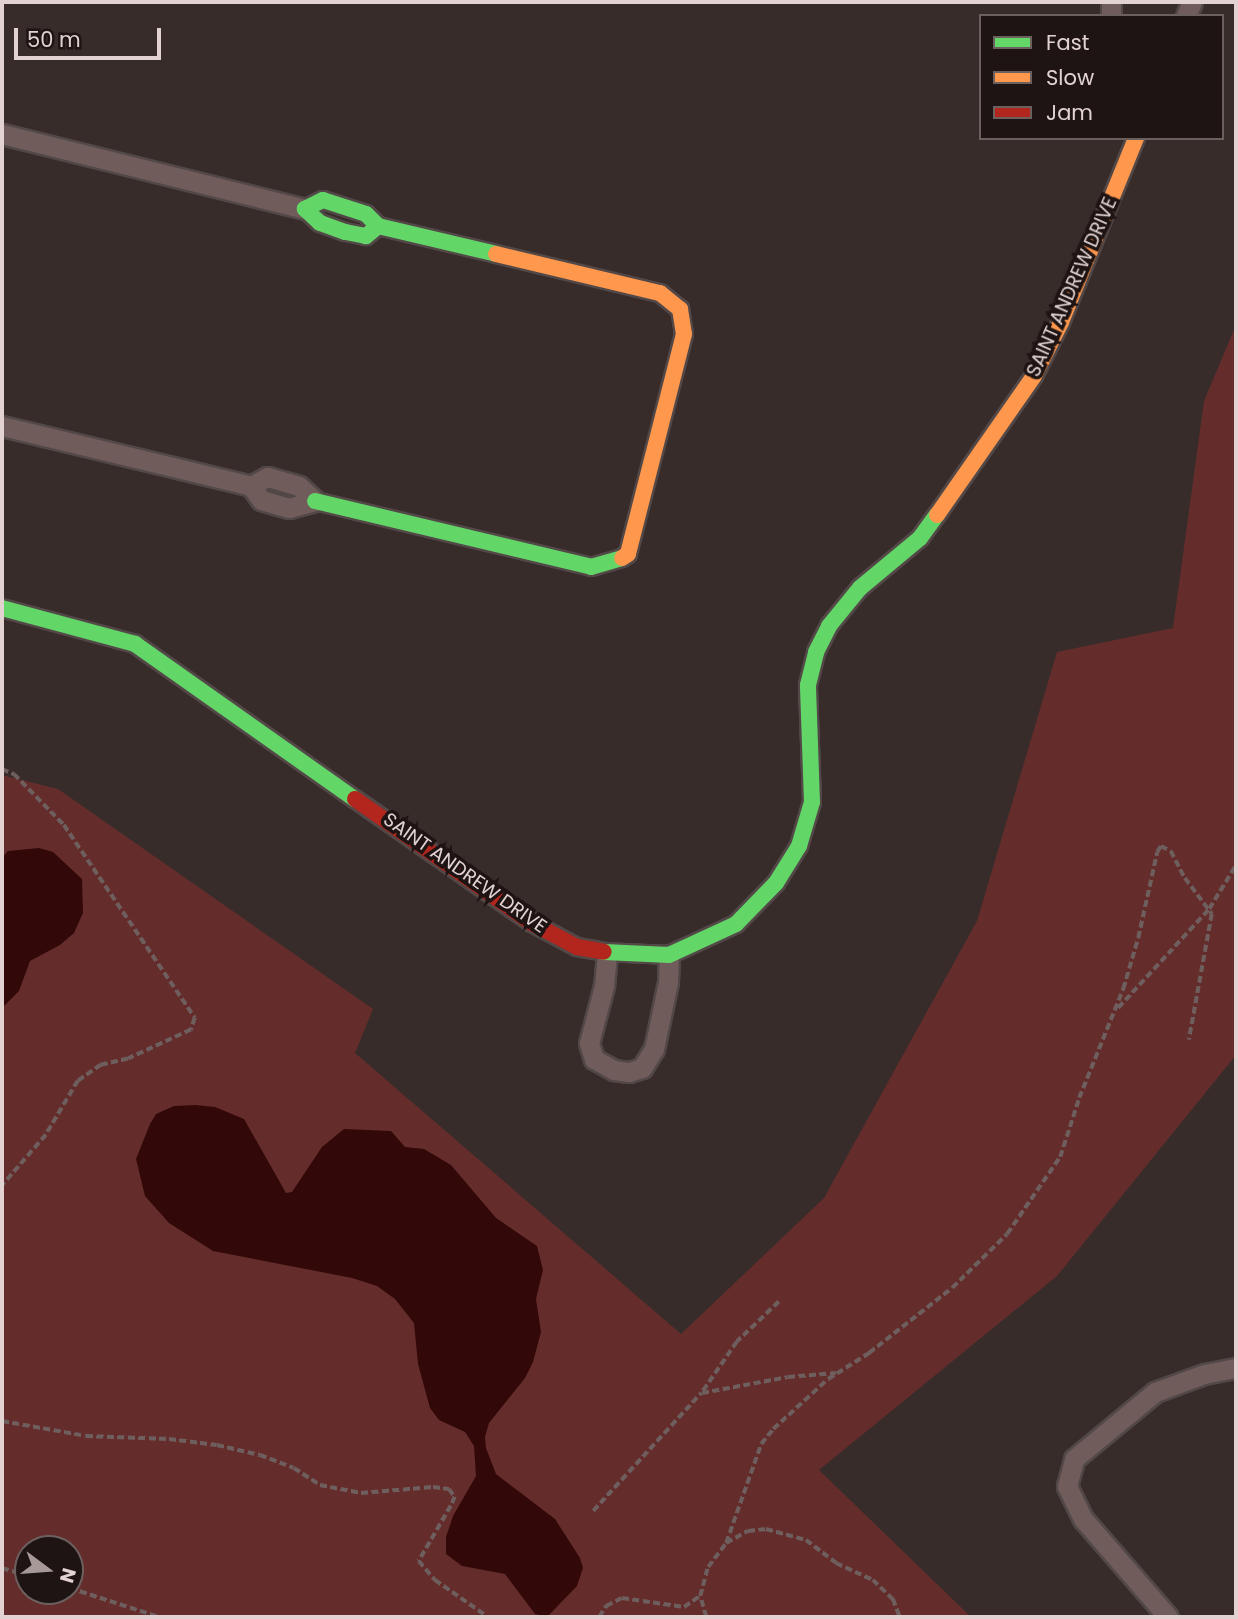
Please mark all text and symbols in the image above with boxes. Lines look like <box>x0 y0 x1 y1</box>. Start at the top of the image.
scale bar <box>18 14 164 58</box>
legend <box>979 14 1224 140</box>
text: 50 m <box>27 25 81 54</box>
text: Fast <box>1046 28 1089 57</box>
text: Slow <box>1046 63 1094 92</box>
text: Jam <box>1046 98 1093 127</box>
street label: SAINT ANDREW DRIVE <box>1022 194 1122 380</box>
street label: SAINT ANDREW DRIVE <box>379 808 551 938</box>
north arrow <box>14 1535 84 1605</box>
text: N <box>53 1565 83 1586</box>

